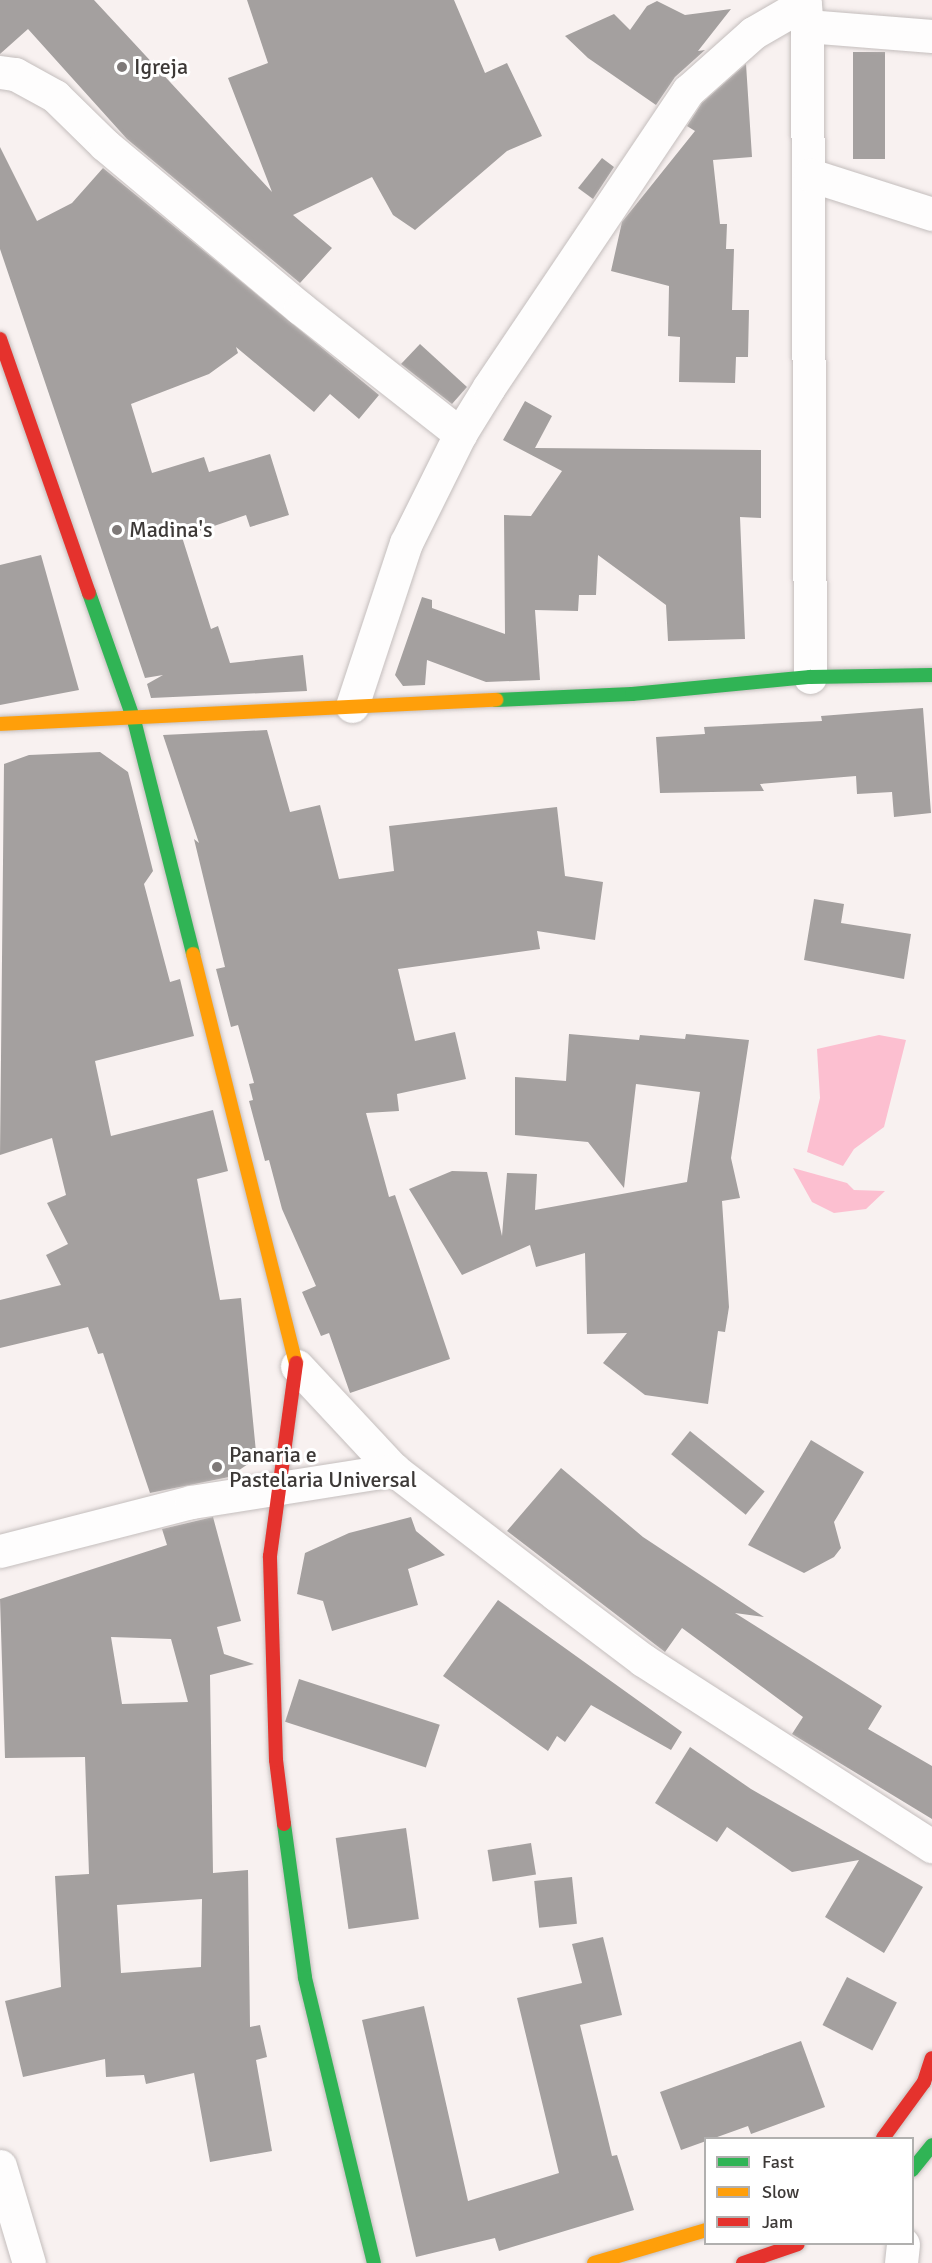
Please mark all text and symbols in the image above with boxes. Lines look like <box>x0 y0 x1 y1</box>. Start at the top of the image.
place label: Igreja <box>134 54 188 80</box>
marker: Igreja <box>115 60 129 74</box>
place label: Madina's <box>129 517 213 543</box>
marker: Madina's <box>110 523 124 537</box>
place label: Panaria e Pastelaria Universal <box>229 1441 417 1492</box>
marker: Panaria e Pastelaria Universal <box>210 1460 224 1474</box>
legend <box>704 2137 914 2245</box>
text: Fast <box>762 2151 794 2173</box>
text: Slow <box>762 2181 799 2203</box>
text: Jam <box>762 2211 793 2233</box>

